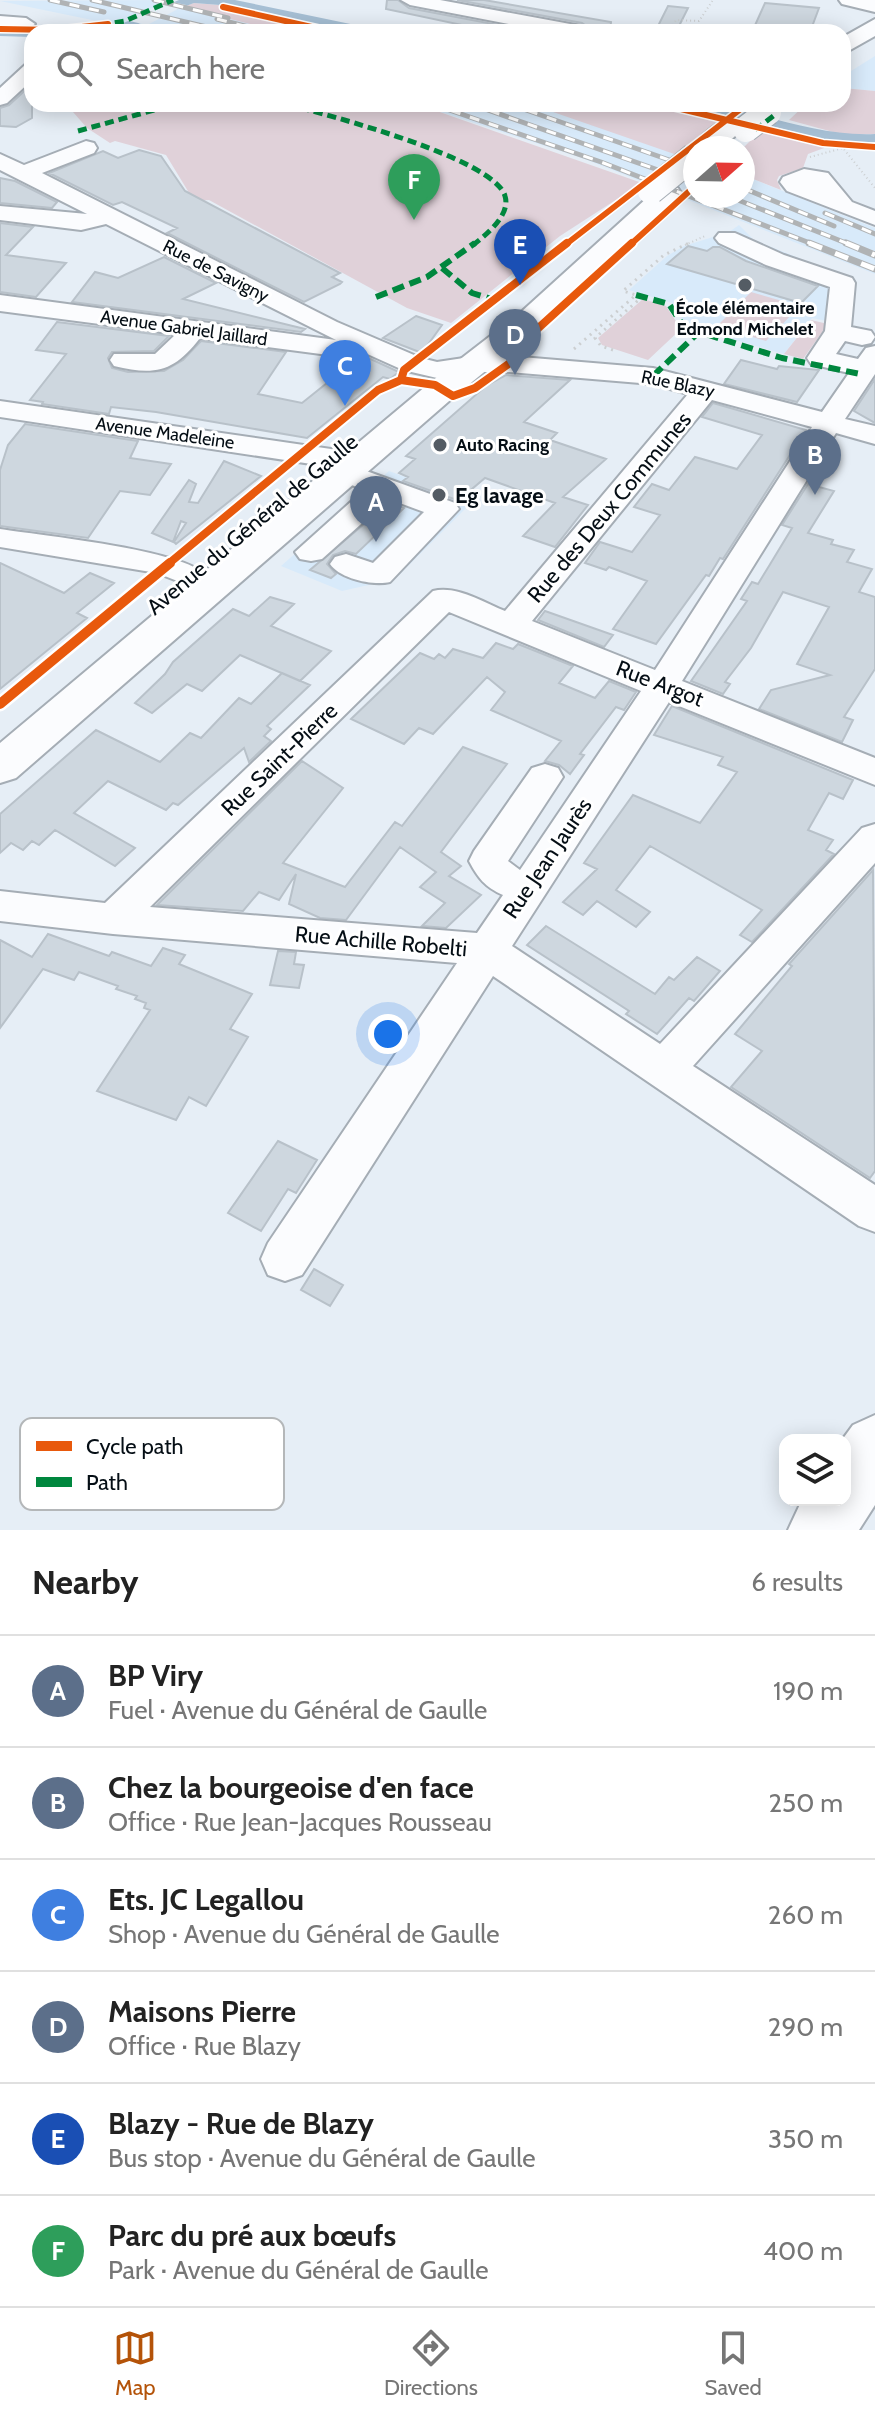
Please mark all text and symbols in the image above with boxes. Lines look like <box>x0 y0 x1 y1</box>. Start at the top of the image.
search box <box>24 24 851 112</box>
icon: search <box>52 46 96 90</box>
text: Search here <box>116 50 265 87</box>
north arrow <box>683 136 755 208</box>
pin: F <box>388 154 440 220</box>
pin: E <box>494 219 546 285</box>
street label: Rue de Savigny <box>159 235 273 307</box>
marker: École élémentaire Edmond Michelet <box>736 276 754 294</box>
place label: École élémentaire Edmond Michelet <box>676 297 814 340</box>
street label: Avenue Gabriel Jaillard <box>99 305 269 351</box>
pin: D <box>489 309 541 375</box>
pin: C <box>319 340 371 406</box>
street label: Rue Blazy <box>639 366 717 402</box>
street label: Rue des Deux Communes <box>522 407 697 608</box>
street label: Avenue Madeleine <box>94 412 236 454</box>
street label: Avenue du Général de Gaulle <box>141 428 363 621</box>
pin: B <box>789 429 841 495</box>
place label: Auto Racing <box>456 434 549 456</box>
marker: Auto Racing <box>431 436 449 454</box>
pin: A <box>350 476 402 542</box>
place label: Eg lavage <box>455 482 544 509</box>
marker: Eg lavage <box>430 486 448 504</box>
street label: Rue Argot <box>612 654 708 713</box>
street label: Rue Saint-Pierre <box>216 697 343 822</box>
street label: Rue Jean Jaurès <box>497 793 598 924</box>
street label: Rue Achille Robelti <box>294 921 468 962</box>
your location <box>368 1014 408 1054</box>
legend <box>20 1418 284 1510</box>
text: Cycle path <box>86 1433 184 1460</box>
map controls <box>779 1434 851 1506</box>
button: layers <box>779 1434 851 1506</box>
text: Path <box>86 1469 128 1496</box>
text: Nearby <box>32 1561 139 1603</box>
text: 6 results <box>751 1566 843 1598</box>
text: BP Viry <box>108 1657 203 1694</box>
text: A <box>50 1675 66 1707</box>
text: 190 m <box>773 1675 843 1707</box>
text: Fuel · Avenue du Général de Gaulle <box>108 1694 487 1726</box>
text: Chez la bourgeoise d'en face <box>108 1769 474 1806</box>
text: B <box>50 1787 66 1819</box>
text: 250 m <box>769 1787 843 1819</box>
text: Office · Rue Jean-Jacques Rousseau <box>108 1806 492 1838</box>
text: Ets. JC Legallou <box>108 1881 304 1918</box>
text: C <box>50 1899 66 1931</box>
text: 260 m <box>768 1899 843 1931</box>
text: Shop · Avenue du Général de Gaulle <box>108 1918 500 1950</box>
text: Maisons Pierre <box>108 1993 296 2030</box>
text: D <box>49 2011 67 2043</box>
text: 290 m <box>768 2011 843 2043</box>
text: Office · Rue Blazy <box>108 2030 301 2062</box>
text: Blazy - Rue de Blazy <box>108 2105 374 2142</box>
text: E <box>51 2123 65 2155</box>
text: 350 m <box>768 2123 843 2155</box>
text: Bus stop · Avenue du Général de Gaulle <box>108 2142 536 2174</box>
text: Parc du pré aux bœufs <box>108 2217 396 2254</box>
text: F <box>51 2235 65 2267</box>
text: 400 m <box>763 2235 843 2267</box>
text: Park · Avenue du Général de Gaulle <box>108 2254 489 2286</box>
tab: Map <box>113 2326 157 2401</box>
tab: Directions <box>384 2326 478 2401</box>
tab: Saved <box>705 2326 762 2401</box>

